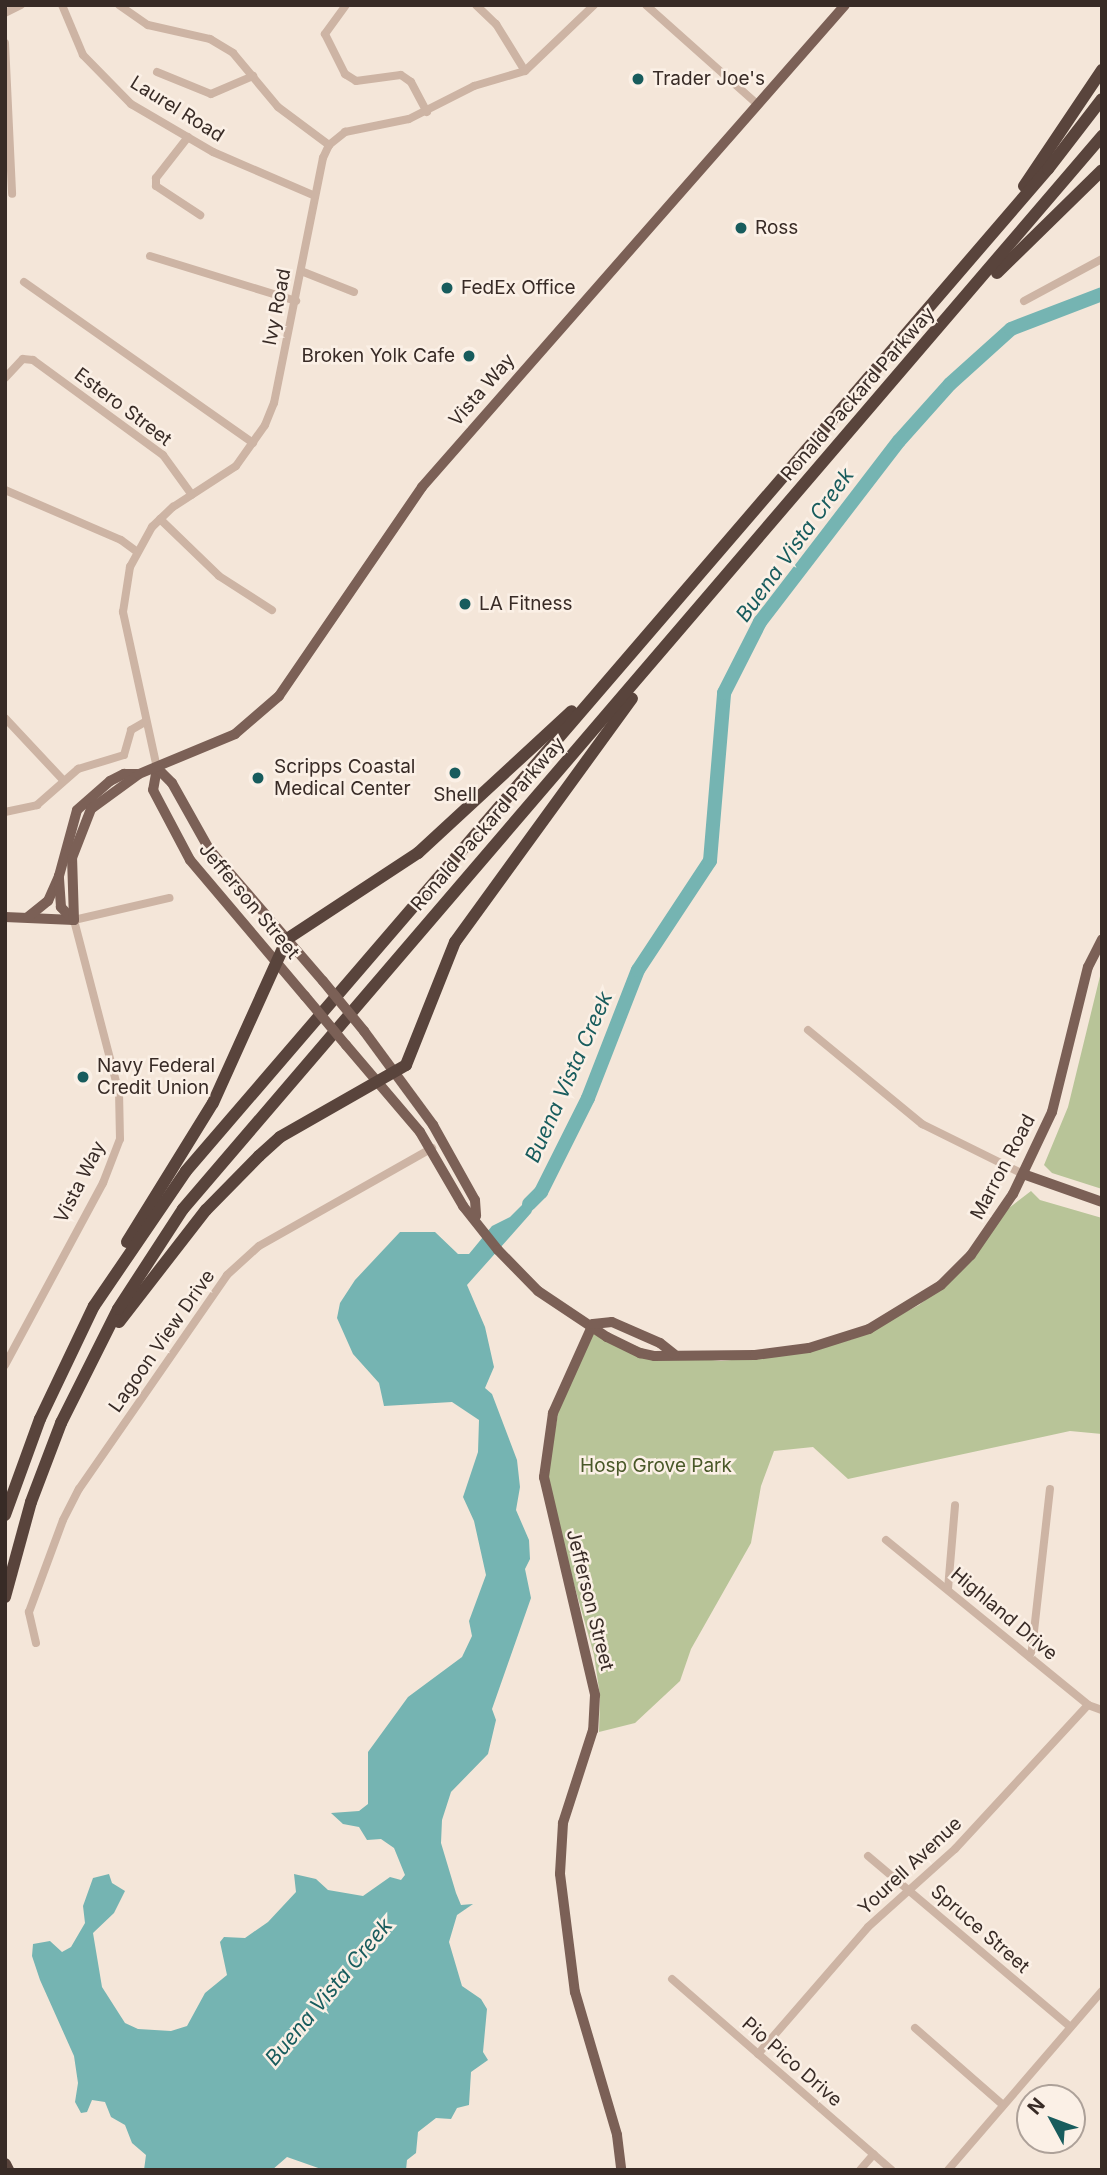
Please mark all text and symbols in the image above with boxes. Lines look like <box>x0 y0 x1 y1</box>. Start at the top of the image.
place label: Trader Joe's <box>652 68 765 90</box>
street label: Laurel Road <box>126 71 228 147</box>
marker: Trader Joe's <box>630 71 646 87</box>
place label: Ross <box>755 217 798 239</box>
marker: Ross <box>733 220 749 236</box>
street label: Ivy Road <box>258 267 296 347</box>
place label: FedEx Office <box>461 277 576 299</box>
marker: FedEx Office <box>439 280 455 296</box>
street label: Ronald Packard Parkway <box>776 302 940 486</box>
place label: Broken Yolk Cafe <box>301 345 455 367</box>
marker: Broken Yolk Cafe <box>461 348 477 364</box>
street label: Vista Way <box>444 349 520 431</box>
street label: Estero Street <box>70 363 176 451</box>
water label: Buena Vista Creek <box>731 463 859 627</box>
place label: LA Fitness <box>479 593 573 615</box>
marker: LA Fitness <box>457 596 473 612</box>
street label: Ronald Packard Parkway <box>406 732 570 916</box>
place label: Scripps Coastal Medical Center <box>274 756 415 800</box>
marker: Shell <box>447 765 463 781</box>
marker: Scripps Coastal Medical Center <box>248 768 268 788</box>
place label: Shell <box>433 784 477 806</box>
street label: Jefferson Street <box>194 838 304 964</box>
water label: Buena Vista Creek <box>520 988 618 1166</box>
place label: Navy Federal Credit Union <box>97 1055 215 1099</box>
marker: Navy Federal Credit Union <box>75 1069 91 1085</box>
street label: Marron Road <box>966 1110 1040 1224</box>
street label: Vista Way <box>50 1137 110 1227</box>
street label: Lagoon View Drive <box>104 1265 220 1417</box>
park label: Hosp Grove Park <box>580 1455 732 1477</box>
street label: Jefferson Street <box>561 1527 619 1673</box>
street label: Highland Drive <box>946 1563 1062 1665</box>
street label: Yourell Avenue <box>853 1812 967 1920</box>
street label: Spruce Street <box>926 1880 1034 1978</box>
water label: Buena Vista Creek <box>260 1913 398 2071</box>
street label: Pio Pico Drive <box>737 2012 847 2112</box>
north arrow <box>1016 2084 1086 2154</box>
text: N <box>1023 2093 1050 2119</box>

